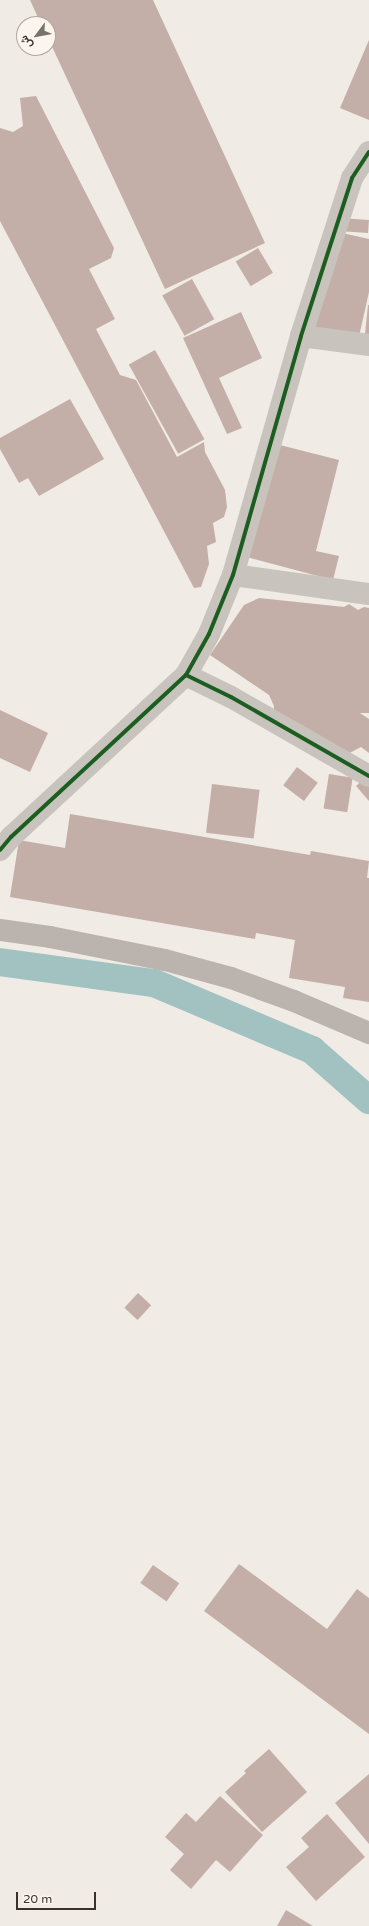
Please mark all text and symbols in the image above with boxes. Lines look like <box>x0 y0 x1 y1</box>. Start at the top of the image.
north arrow <box>16 16 56 56</box>
text: ش <box>17 33 35 51</box>
scale bar <box>18 1884 98 1910</box>
text: 20 m <box>23 1892 52 1906</box>

